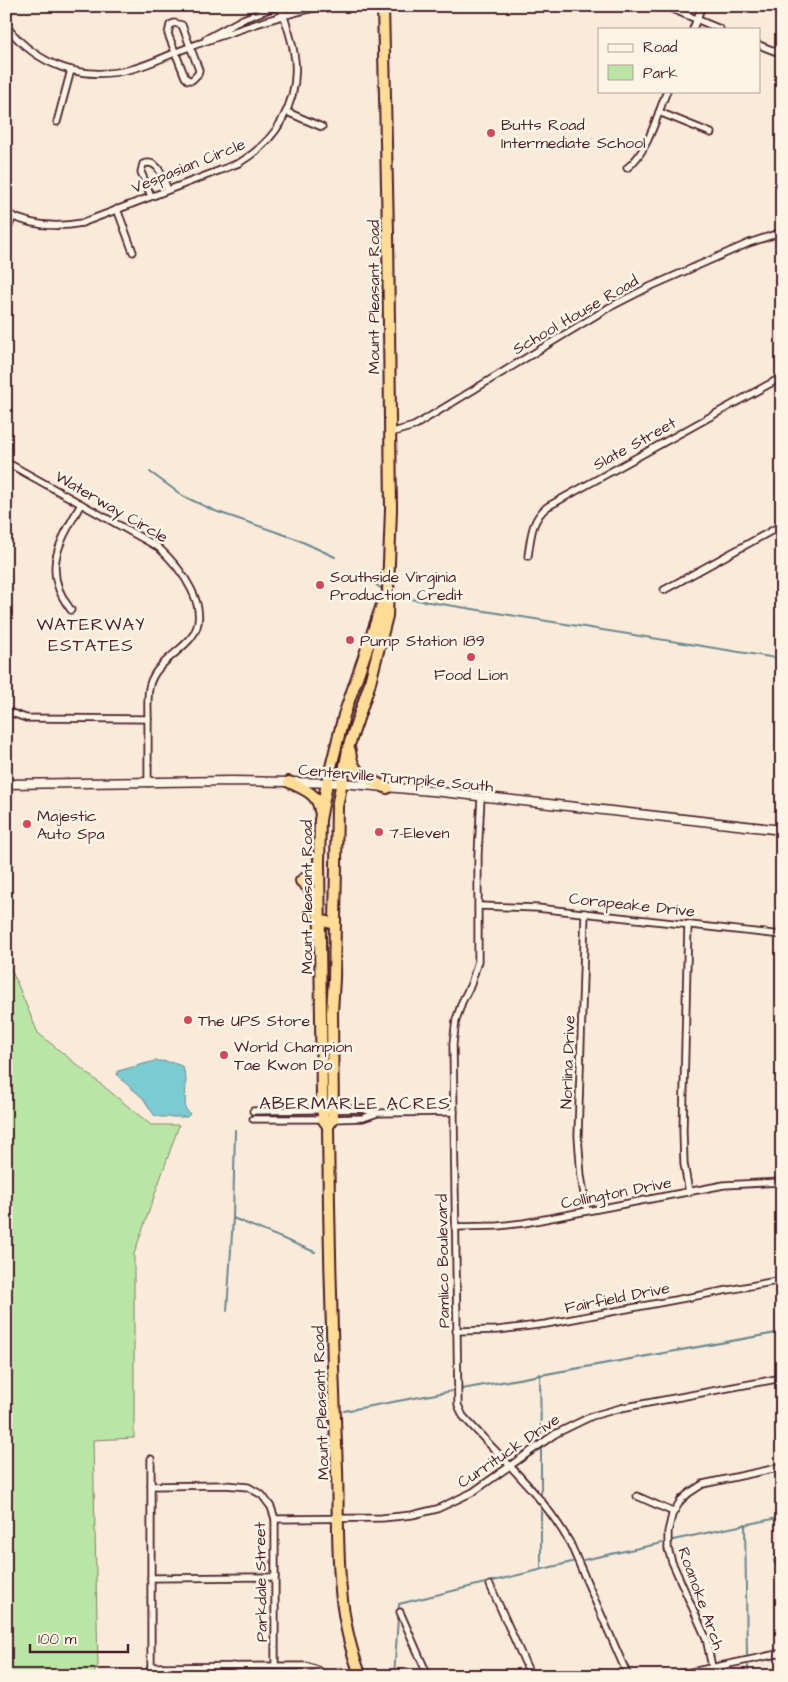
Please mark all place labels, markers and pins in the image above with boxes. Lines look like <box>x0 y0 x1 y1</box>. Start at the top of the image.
place label: Butts Road Intermediate School <box>501 114 646 154</box>
marker: Butts Road Intermediate School <box>485 127 497 139</box>
place label: Southside Virginia Production Credit <box>330 566 463 606</box>
marker: Southside Virginia Production Credit <box>314 579 326 591</box>
place label: Pump Station 189 <box>360 630 485 652</box>
marker: Pump Station 189 <box>344 634 356 646</box>
marker: Food Lion <box>465 651 477 663</box>
place label: Food Lion <box>434 664 508 686</box>
place label: Majestic Auto Spa <box>37 805 105 845</box>
marker: Majestic Auto Spa <box>21 818 33 830</box>
place label: 7-Eleven <box>389 822 449 844</box>
marker: 7-Eleven <box>373 826 385 838</box>
place label: The UPS Store <box>198 1010 310 1032</box>
marker: The UPS Store <box>182 1014 194 1026</box>
place label: World Champion Tae Kwon Do <box>234 1036 352 1076</box>
marker: World Champion Tae Kwon Do <box>218 1049 230 1061</box>

